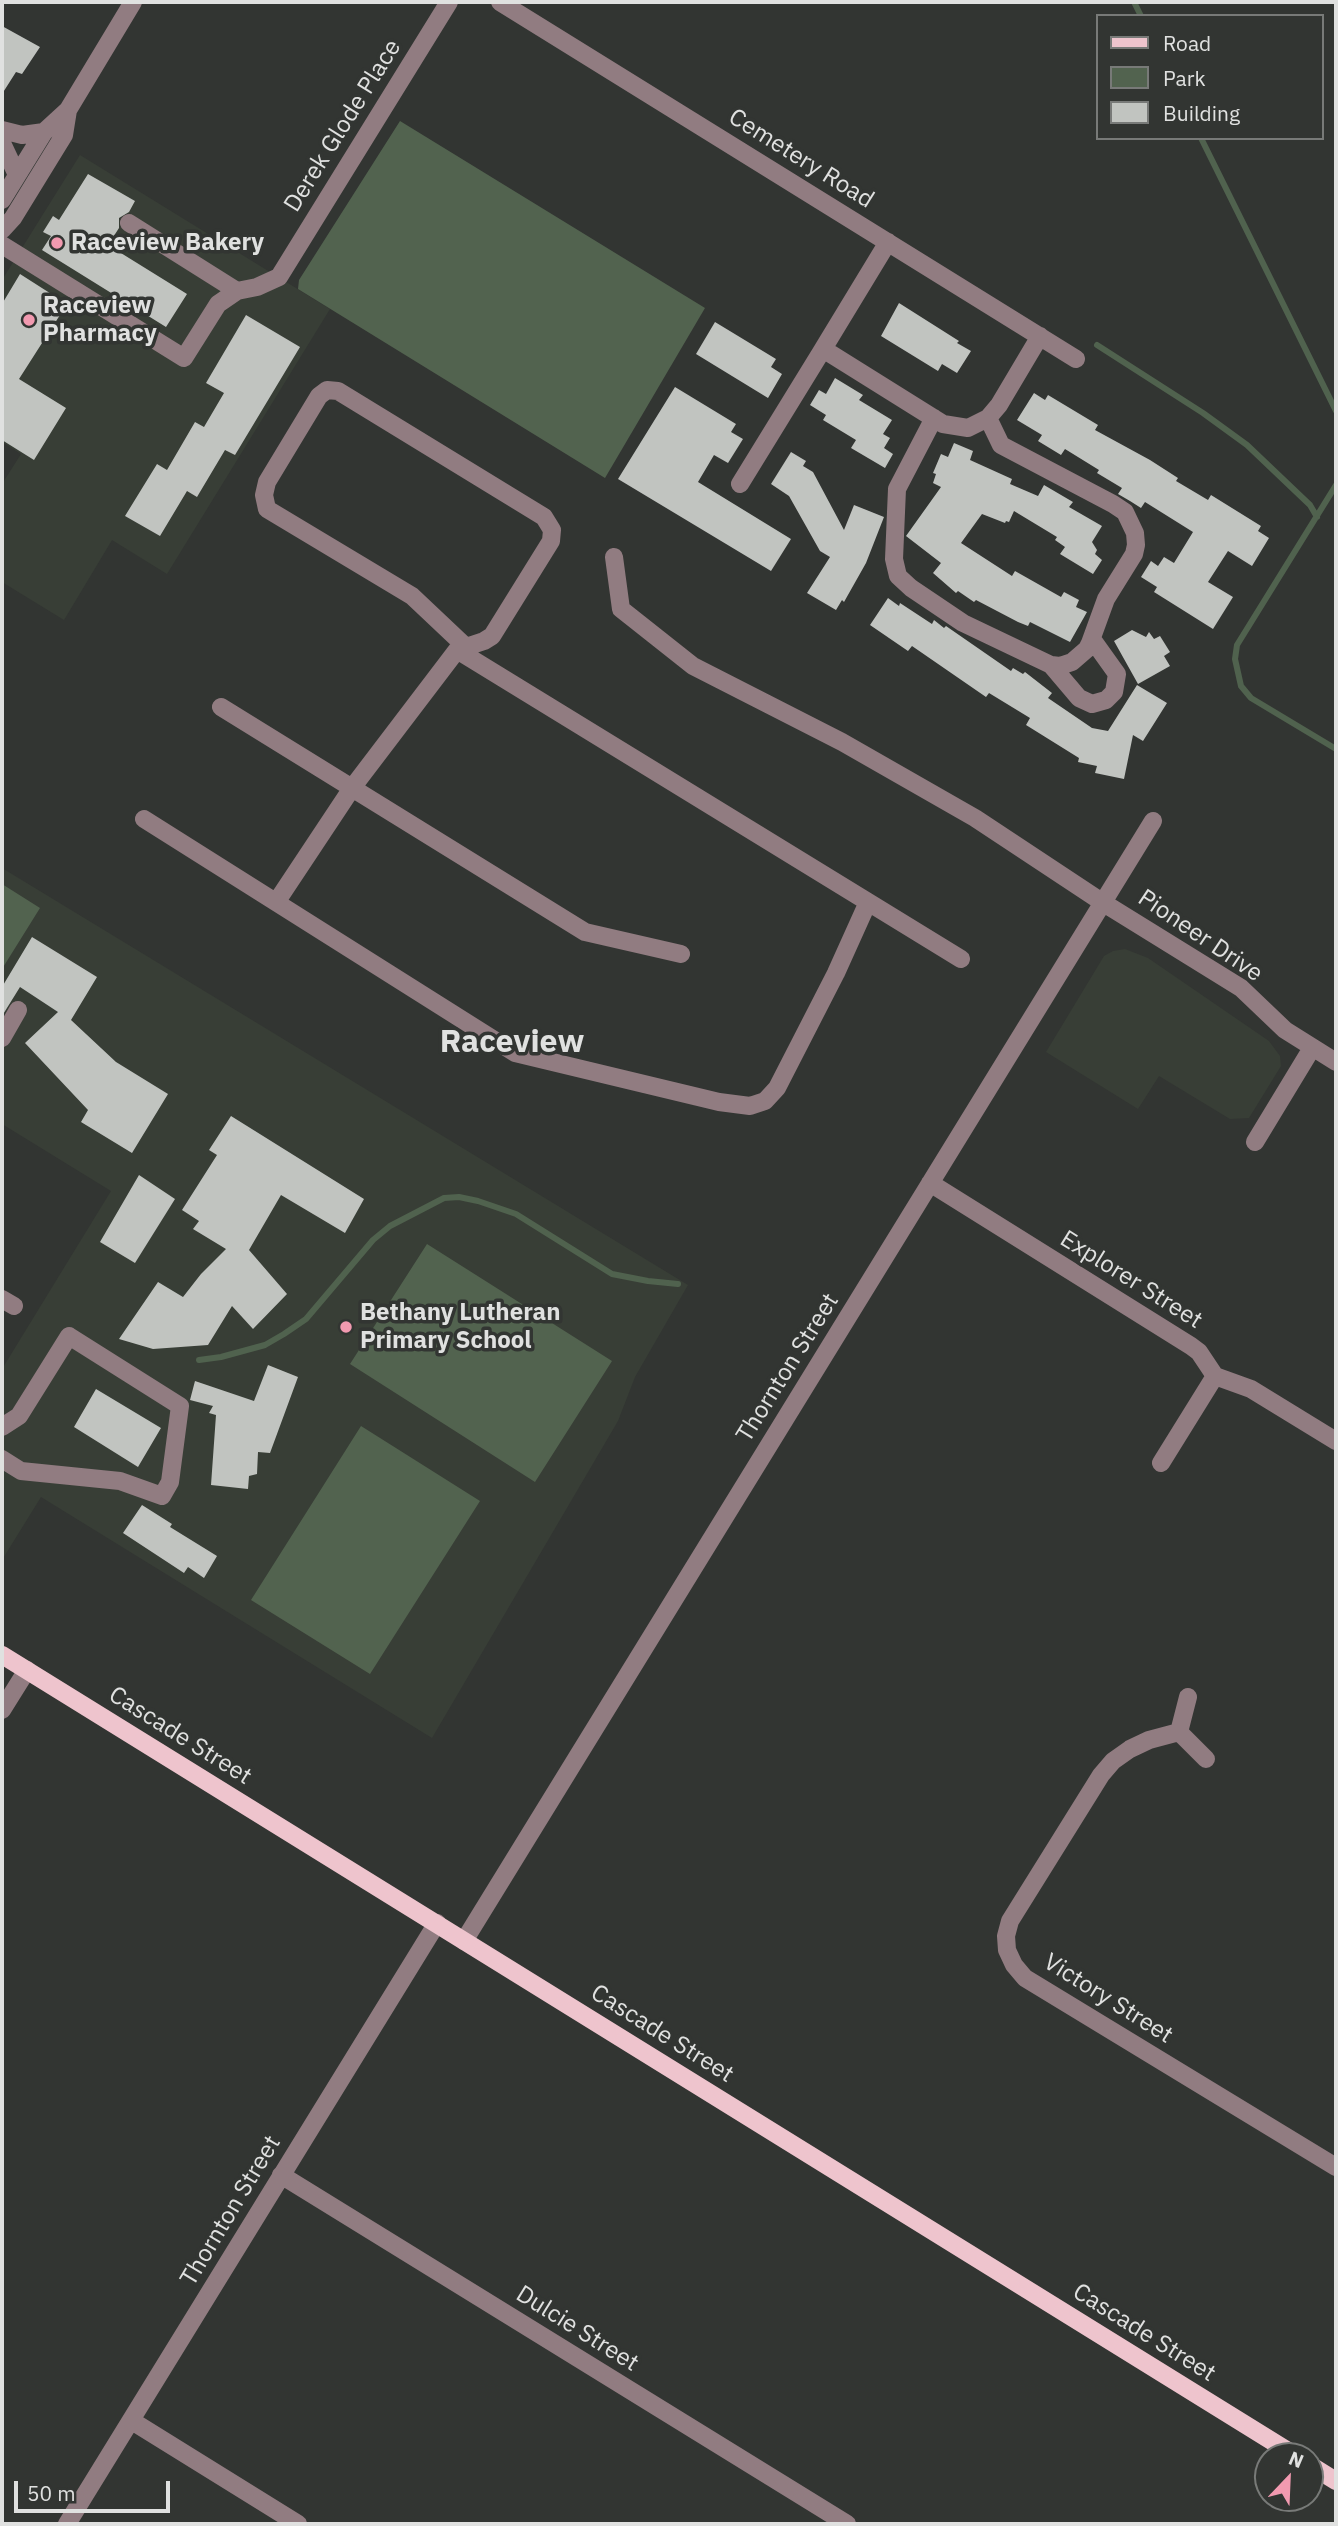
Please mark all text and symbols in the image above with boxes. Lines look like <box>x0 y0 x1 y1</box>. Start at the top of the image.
legend <box>1096 14 1324 140</box>
text: Road <box>1163 29 1211 57</box>
street label: Derek Glode Place <box>278 34 408 218</box>
text: Park <box>1163 64 1206 92</box>
text: Building <box>1163 99 1240 127</box>
street label: Cemetery Road <box>723 103 879 215</box>
place label: Raceview Bakery <box>71 229 264 257</box>
marker: Raceview Bakery <box>49 235 65 251</box>
place label: Raceview Pharmacy <box>43 292 157 348</box>
marker: Raceview Pharmacy <box>21 312 37 328</box>
street label: Pioneer Drive <box>1132 884 1268 988</box>
district label: Raceview <box>440 1024 584 1062</box>
street label: Explorer Street <box>1055 1225 1207 1335</box>
street label: Thornton Street <box>731 1288 845 1448</box>
place label: Bethany Lutheran Primary School <box>360 1299 560 1355</box>
marker: Bethany Lutheran Primary School <box>338 1319 354 1335</box>
street label: Cascade Street <box>103 1681 257 1791</box>
street label: Victory Street <box>1038 1948 1178 2050</box>
street label: Cascade Street <box>585 1979 739 2089</box>
street label: Thornton Street <box>175 2131 287 2291</box>
street label: Cascade Street <box>1067 2278 1221 2388</box>
street label: Dulcie Street <box>510 2280 644 2378</box>
north arrow <box>1254 2442 1324 2512</box>
text: N <box>1285 2446 1307 2473</box>
scale bar <box>18 2466 173 2510</box>
text: 50 m <box>27 2479 76 2507</box>

